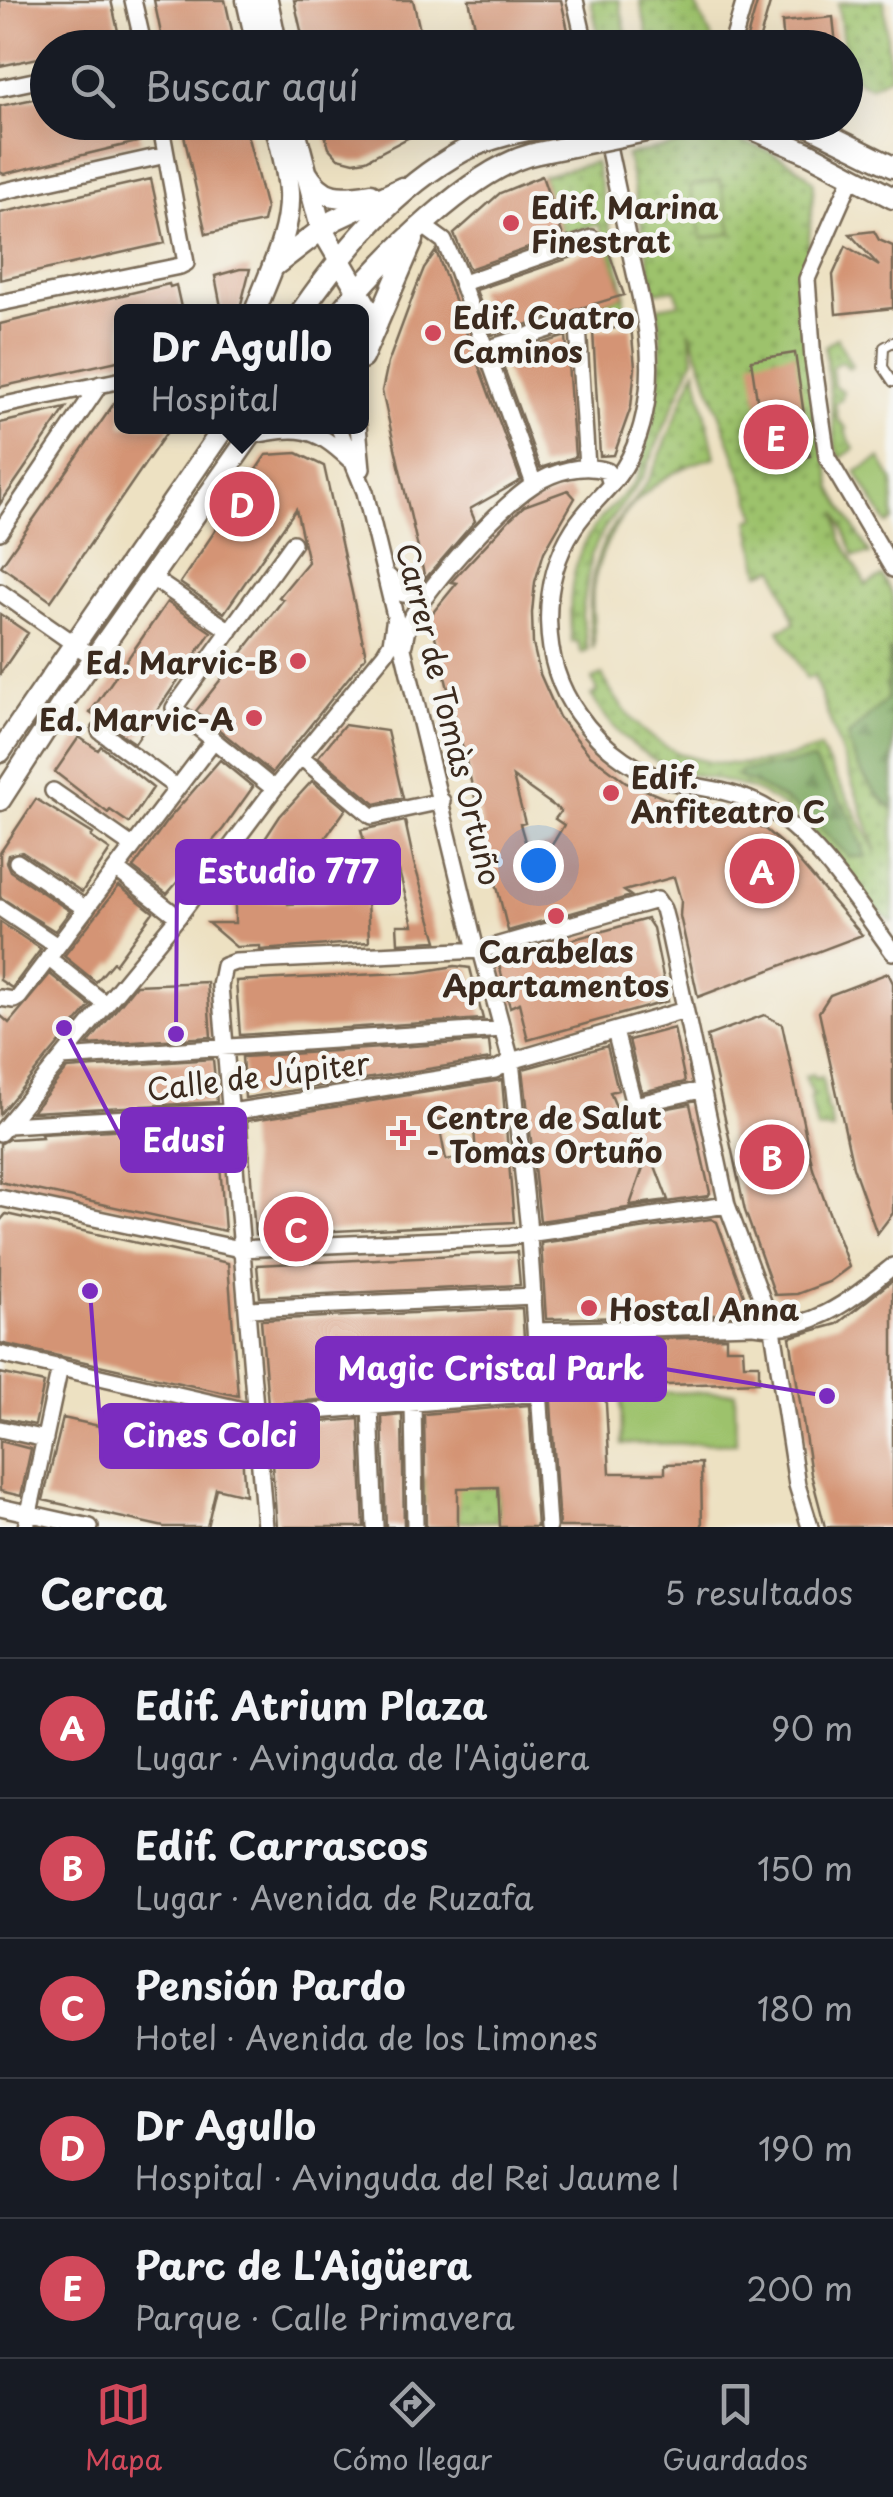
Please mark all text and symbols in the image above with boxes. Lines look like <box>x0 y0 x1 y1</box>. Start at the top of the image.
search box <box>30 30 863 140</box>
text: Buscar aquí <box>145 57 359 114</box>
icon: search <box>65 58 120 113</box>
place label: Edif. Marina Finestrat <box>531 184 719 263</box>
marker: Edif. Marina Finestrat <box>500 212 522 234</box>
place label: Edif. Cuatro Caminos <box>453 294 635 373</box>
popup <box>114 304 369 434</box>
text: Dr Agullo <box>151 317 332 374</box>
marker: Edif. Cuatro Caminos <box>422 322 444 344</box>
text: Hospital <box>151 374 279 422</box>
pin: E <box>744 400 808 474</box>
pin: D <box>210 466 274 542</box>
street label: Carrer de Tomàs Ortuño <box>386 538 514 890</box>
place label: Ed. Marvic-B <box>86 639 278 684</box>
marker: Ed. Marvic-B <box>287 650 309 672</box>
place label: Ed. Marvic-A <box>39 696 234 741</box>
marker: Ed. Marvic-A <box>243 707 265 729</box>
place label: Edif. Anfiteatro C <box>631 754 825 833</box>
marker: Edif. Anfiteatro C <box>600 782 622 804</box>
pin: A <box>730 834 794 908</box>
your location <box>513 840 564 891</box>
callout: Estudio 777 <box>177 841 399 903</box>
text: Estudio 777 <box>197 846 379 894</box>
marker: Carabelas Apartamentos <box>545 905 567 927</box>
place label: Carabelas Apartamentos <box>443 928 669 1007</box>
street label: Calle de Júpiter <box>144 1039 372 1111</box>
place label: Centre de Salut - Tomàs Ortuño <box>426 1094 662 1173</box>
callout: Edusi <box>122 1109 245 1171</box>
text: Edusi <box>143 1115 225 1163</box>
marker: Centre de Salut - Tomàs Ortuño <box>390 1120 416 1146</box>
pin: B <box>740 1120 804 1194</box>
pin: C <box>264 1192 328 1266</box>
place label: Hostal Anna <box>609 1286 800 1331</box>
marker: Hostal Anna <box>578 1297 600 1319</box>
callout: Magic Cristal Park <box>317 1338 665 1400</box>
text: Magic Cristal Park <box>338 1343 644 1391</box>
callout: Cines Colci <box>101 1405 318 1467</box>
text: Cines Colci <box>123 1410 297 1458</box>
text: Cerca <box>40 1561 167 1624</box>
text: 5 resultados <box>664 1568 853 1616</box>
text: Edif. Atrium Plaza <box>135 1676 488 1733</box>
text: A <box>60 1704 85 1752</box>
text: 90 m <box>771 1704 853 1752</box>
text: Lugar · Avinguda de l'Aigüera <box>135 1733 589 1781</box>
text: Edif. Carrascos <box>135 1816 428 1873</box>
text: B <box>62 1844 83 1892</box>
text: 150 m <box>757 1844 853 1892</box>
text: Lugar · Avenida de Ruzafa <box>135 1873 534 1921</box>
text: Pensión Pardo <box>135 1956 405 2013</box>
text: C <box>60 1984 85 2032</box>
text: 180 m <box>757 1984 853 2032</box>
text: Hotel · Avenida de los Limones <box>135 2013 598 2061</box>
text: Dr Agullo <box>135 2096 316 2153</box>
text: D <box>60 2124 85 2172</box>
text: 190 m <box>758 2124 853 2172</box>
text: Hospital · Avinguda del Rei Jaume I <box>135 2153 680 2201</box>
text: Parc de L'Aigüera <box>135 2236 472 2293</box>
text: E <box>63 2264 82 2312</box>
text: 200 m <box>746 2264 853 2312</box>
text: Parque · Calle Primavera <box>135 2293 515 2341</box>
tab: Mapa <box>85 2377 162 2480</box>
tab: Cómo llegar <box>332 2377 492 2480</box>
tab: Guardados <box>662 2377 808 2480</box>

